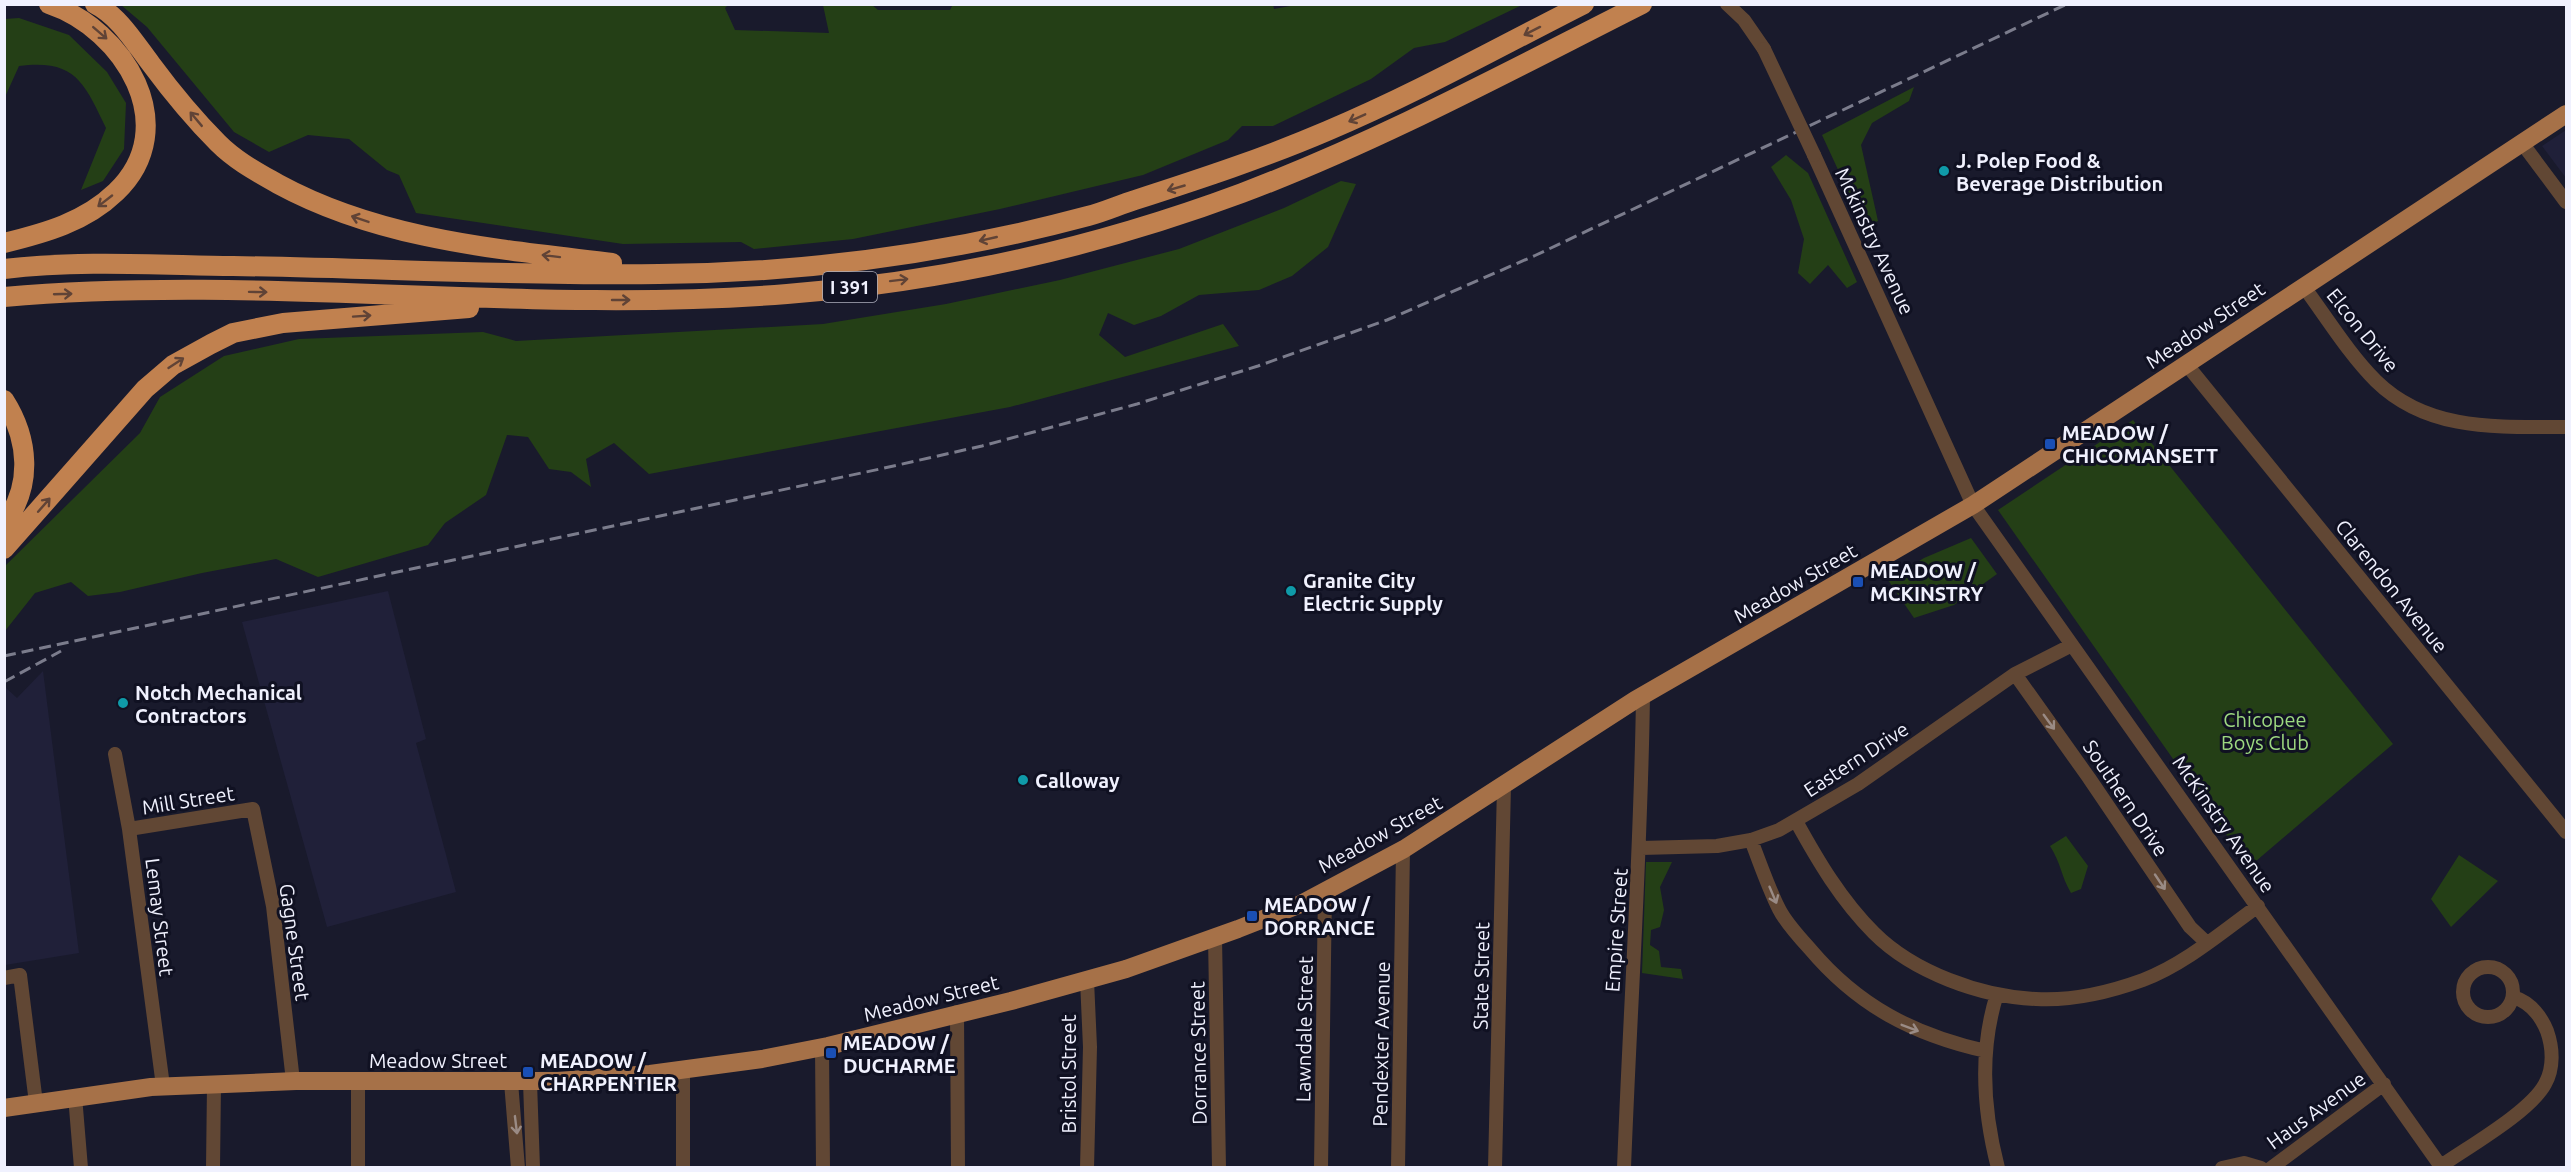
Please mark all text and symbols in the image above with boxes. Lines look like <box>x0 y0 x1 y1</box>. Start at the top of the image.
one-way arrow <box>92 26 107 40</box>
one-way arrow <box>1523 26 1541 37</box>
one-way arrow <box>189 112 203 127</box>
one-way arrow <box>1349 113 1367 124</box>
place label: J. Polep Food & Beverage Distribution <box>1956 149 2163 195</box>
street label: Mckinstry Avenue <box>1831 164 1919 318</box>
marker: J. Polep Food & Beverage Distribution <box>1937 164 1951 178</box>
one-way arrow <box>1167 183 1186 195</box>
one-way arrow <box>97 195 113 208</box>
one-way arrow <box>351 213 370 224</box>
one-way arrow <box>978 233 997 245</box>
one-way arrow <box>541 250 561 261</box>
road number: I 391 <box>823 272 877 302</box>
one-way arrow <box>888 275 908 286</box>
street label: Meadow Street <box>2141 277 2269 373</box>
street label: Elcon Drive <box>2322 284 2404 376</box>
one-way arrow <box>247 286 267 298</box>
one-way arrow <box>52 288 72 299</box>
one-way arrow <box>610 294 630 306</box>
one-way arrow <box>352 310 372 321</box>
one-way arrow <box>167 357 184 369</box>
place label: MEADOW / CHICOMANSETT <box>2062 421 2218 467</box>
marker: MEADOW / CHICOMANSETT <box>2043 437 2057 451</box>
one-way arrow <box>36 498 50 514</box>
street label: Clarendon Avenue <box>2331 515 2453 657</box>
street label: Meadow Street <box>1729 538 1861 627</box>
place label: MEADOW / MCKINSTRY <box>1870 559 1983 605</box>
place label: Granite City Electric Supply <box>1303 569 1443 615</box>
marker: MEADOW / MCKINSTRY <box>1851 575 1865 589</box>
marker: Granite City Electric Supply <box>1284 584 1298 598</box>
place label: Notch Mechanical Contractors <box>135 681 302 727</box>
marker: Notch Mechanical Contractors <box>116 696 130 710</box>
park label: Chicopee Boys Club <box>2221 708 2309 754</box>
one-way arrow <box>2043 713 2055 729</box>
street label: Eastern Drive <box>1799 717 1913 801</box>
street label: Southern Drive <box>2079 736 2173 860</box>
street label: McKinstry Avenue <box>2168 751 2280 897</box>
place label: Calloway <box>1035 769 1120 792</box>
marker: Calloway <box>1016 773 1030 787</box>
street label: Mill Street <box>140 781 236 819</box>
street label: Meadow Street <box>1314 790 1446 878</box>
street label: Lemay Street <box>141 857 179 977</box>
street label: Empire Street <box>1600 867 1632 993</box>
one-way arrow <box>2154 873 2166 890</box>
street label: Gagne Street <box>275 882 315 1002</box>
one-way arrow <box>1768 885 1779 903</box>
place label: MEADOW / DORRANCE <box>1264 893 1375 939</box>
marker: MEADOW / DORRANCE <box>1245 909 1259 923</box>
street label: State Street <box>1469 922 1493 1030</box>
street label: Lawndale Street <box>1291 956 1317 1102</box>
street label: Pendexter Avenue <box>1368 961 1394 1127</box>
street label: Meadow Street <box>861 970 1001 1026</box>
street label: Dorrance Street <box>1185 981 1211 1125</box>
street label: Bristol Street <box>1057 1014 1080 1134</box>
one-way arrow <box>1900 1023 1919 1034</box>
place label: MEADOW / DUCHARME <box>843 1031 956 1077</box>
marker: MEADOW / DUCHARME <box>824 1046 838 1060</box>
street label: Meadow Street <box>369 1049 507 1072</box>
place label: MEADOW / CHARPENTIER <box>540 1049 677 1095</box>
marker: MEADOW / CHARPENTIER <box>521 1065 535 1079</box>
street label: Haus Avenue <box>2262 1067 2370 1153</box>
one-way arrow <box>511 1114 522 1134</box>

